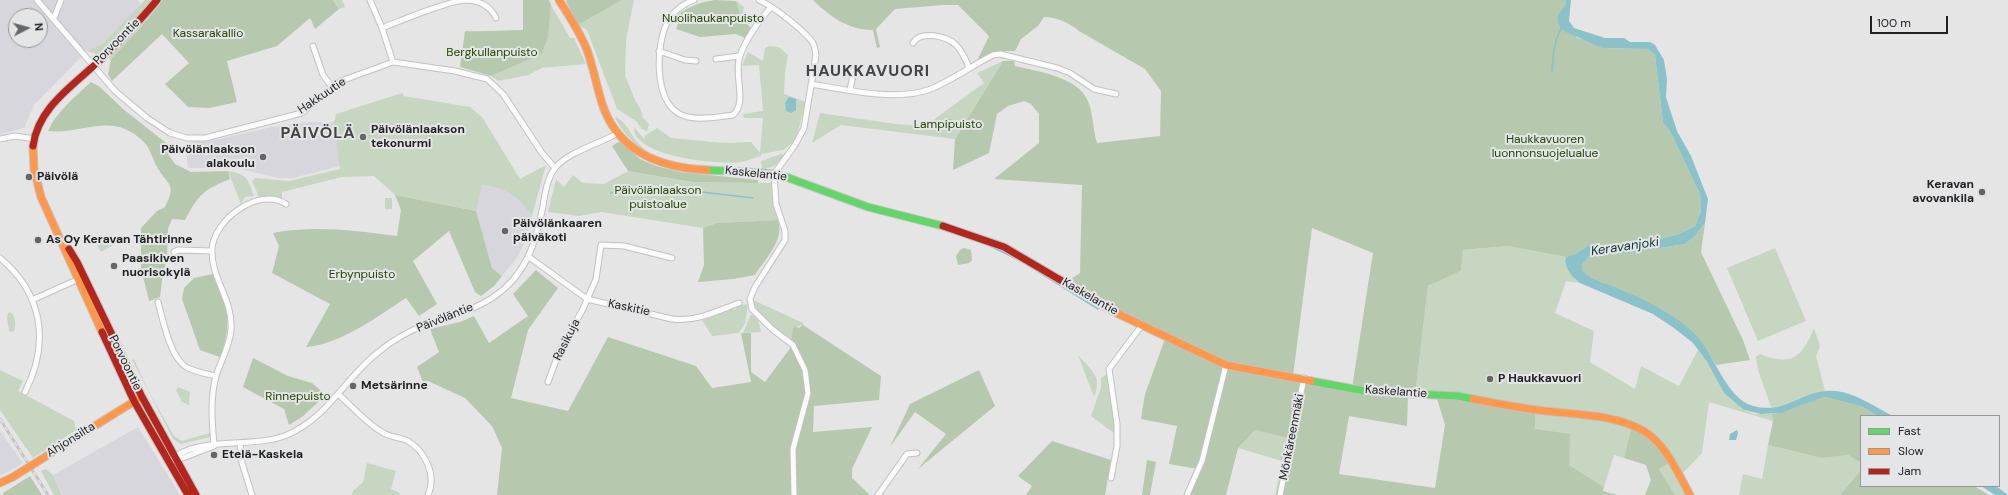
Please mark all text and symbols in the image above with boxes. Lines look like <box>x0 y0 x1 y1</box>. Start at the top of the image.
north arrow <box>8 8 48 48</box>
scale bar <box>1872 8 1950 34</box>
park label: Nuolihaukanpuisto <box>662 12 764 26</box>
text: 100 m <box>1877 15 1911 31</box>
street label: Porvoontie <box>91 16 143 68</box>
text: N <box>32 22 46 32</box>
park label: Kassarakallio <box>173 27 243 41</box>
park label: Bergkullanpuisto <box>446 46 538 60</box>
district label: HAUKKAVUORI <box>806 62 930 82</box>
street label: Hakkuutie <box>295 75 349 117</box>
park label: Lampipuisto <box>914 118 982 132</box>
place label: Päivölänlaakson tekonurmi <box>371 123 465 151</box>
district label: PÄIVÖLÄ <box>280 124 356 144</box>
marker: Päivölänlaakson tekonurmi <box>358 132 368 142</box>
park label: Haukkavuoren luonnonsuojelualue <box>1492 133 1598 161</box>
place label: Päivölänlaakson alakoulu <box>161 143 255 171</box>
marker: Päivölänlaakson alakoulu <box>258 152 268 162</box>
street label: Kaskelantie <box>724 164 788 184</box>
place label: Päivölä <box>37 170 78 184</box>
marker: Päivölä <box>24 172 34 182</box>
place label: Keravan avovankila <box>1912 178 1974 206</box>
park label: Päivölänlaakson puistoalue <box>615 184 701 212</box>
marker: Keravan avovankila <box>1977 187 1987 197</box>
place label: Päivölänkaaren päiväkoti <box>513 217 602 245</box>
marker: Päivölänkaaren päiväkoti <box>500 226 510 236</box>
place label: As Oy Keravan Tähtirinne <box>46 233 192 247</box>
water label: Keravanjoki <box>1590 234 1660 260</box>
marker: As Oy Keravan Tähtirinne <box>33 235 43 245</box>
place label: Paasikiven nuorisokylä <box>122 252 190 280</box>
marker: Paasikiven nuorisokylä <box>109 261 119 271</box>
park label: Erbynpuisto <box>329 268 395 282</box>
street label: Kaskelantie <box>1059 275 1121 319</box>
street label: Kaskitie <box>607 297 651 319</box>
street label: Päivöläntie <box>415 300 475 336</box>
street label: Rasikuja <box>550 317 584 363</box>
street label: Porvoontie <box>105 333 145 393</box>
place label: P Haukkavuori <box>1498 372 1581 386</box>
marker: P Haukkavuori <box>1485 374 1495 384</box>
place label: Metsärinne <box>361 379 428 393</box>
marker: Metsärinne <box>348 381 358 391</box>
street label: Kaskelantie <box>1364 383 1428 401</box>
park label: Rinnepuisto <box>265 390 331 404</box>
street label: Mönkäreenmäki <box>1277 393 1307 481</box>
legend <box>1860 415 2000 487</box>
street label: Ahjonsilta <box>44 419 98 461</box>
text: Fast <box>1898 423 1921 439</box>
text: Slow <box>1898 443 1924 459</box>
place label: Etelä-Kaskela <box>222 448 303 462</box>
marker: Etelä-Kaskela <box>209 450 219 460</box>
text: Jam <box>1898 463 1921 479</box>

